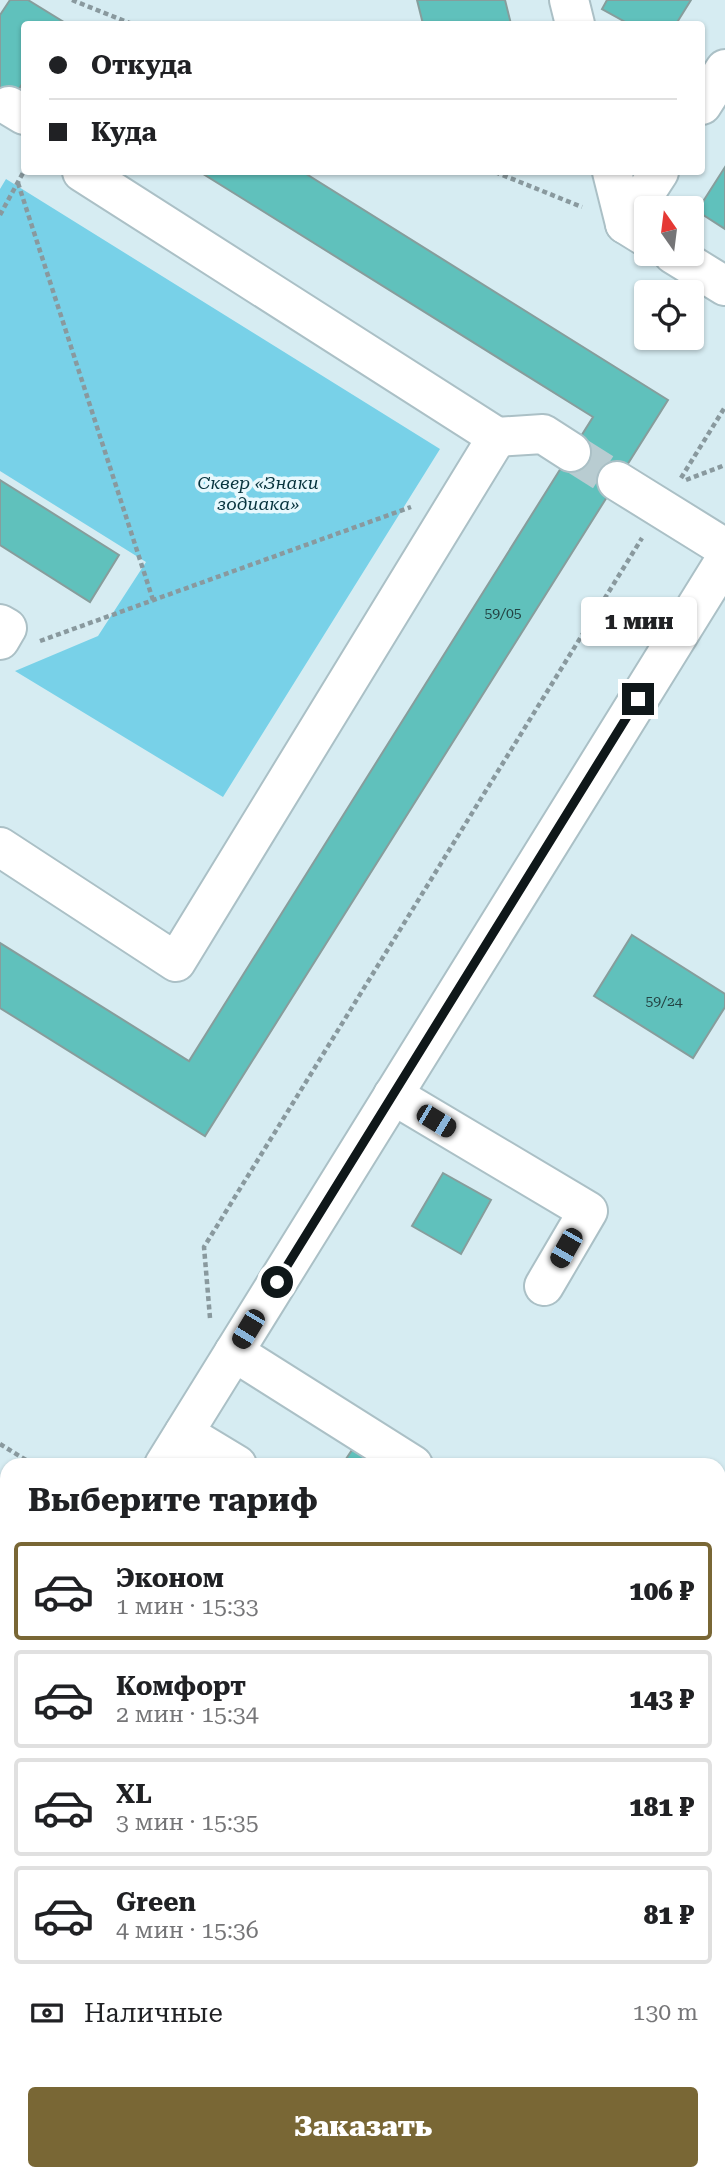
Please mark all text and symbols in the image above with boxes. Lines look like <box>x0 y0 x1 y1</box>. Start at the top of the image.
text: Откуда <box>91 50 192 80</box>
text: Куда <box>91 117 157 147</box>
north arrow <box>634 196 704 266</box>
map controls <box>634 196 704 350</box>
button: locate <box>634 280 704 350</box>
park label: Сквер «Знаки зодиака» <box>198 472 319 514</box>
callout: 1 мин <box>580 598 696 646</box>
house number: 59/05 <box>484 605 522 621</box>
text: 1 мин <box>604 608 674 635</box>
route end <box>622 683 654 715</box>
house number: 59/24 <box>645 993 683 1009</box>
car <box>413 1101 460 1141</box>
car <box>547 1225 586 1271</box>
route start <box>261 1266 293 1298</box>
car <box>229 1306 268 1352</box>
text: Выберите тариф <box>28 1481 318 1519</box>
icon: car <box>32 1560 95 1623</box>
text: Эконом <box>116 1563 224 1593</box>
text: 106 ₽ <box>629 1576 694 1606</box>
text: 1 мин · 15:33 <box>116 1593 259 1620</box>
icon: car <box>32 1668 95 1731</box>
text: Комфорт <box>116 1671 246 1701</box>
text: 143 ₽ <box>629 1684 694 1714</box>
text: 2 мин · 15:34 <box>116 1701 259 1728</box>
icon: car <box>32 1776 95 1839</box>
text: XL <box>116 1779 152 1809</box>
text: 181 ₽ <box>629 1792 694 1822</box>
text: 3 мин · 15:35 <box>116 1809 259 1836</box>
icon: car <box>32 1884 95 1947</box>
text: Green <box>116 1887 196 1917</box>
text: 81 ₽ <box>644 1900 694 1930</box>
text: 4 мин · 15:36 <box>116 1917 259 1944</box>
icon: cash <box>28 1994 66 2032</box>
text: Наличные <box>84 1998 223 2028</box>
text: 130 m <box>633 1999 698 2026</box>
button: Заказать <box>28 2087 698 2167</box>

